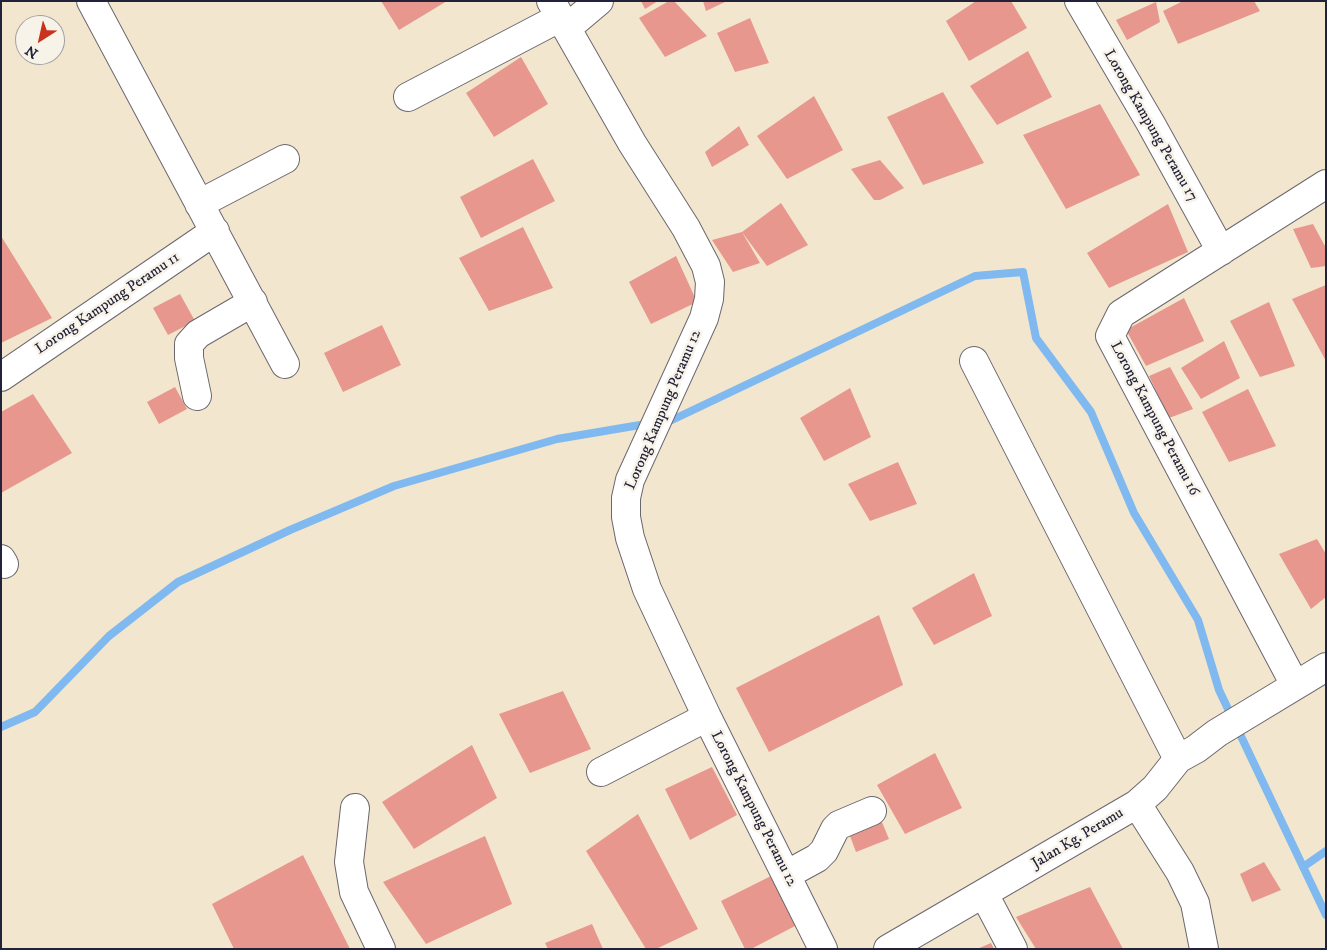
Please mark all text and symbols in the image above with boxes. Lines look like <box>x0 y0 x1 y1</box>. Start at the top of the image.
north arrow <box>15 15 65 65</box>
text: N <box>22 41 42 62</box>
street label: Lorong Kampung Peramu 17 <box>1099 47 1201 205</box>
street label: Lorong Kampung Peramu 11 <box>33 249 183 359</box>
street label: Lorong Kampung Peramu 12 <box>622 327 706 493</box>
street label: Lorong Kampung Peramu 16 <box>1106 339 1202 499</box>
street label: Lorong Kampung Peramu 12 <box>706 728 800 890</box>
street label: Jalan Kg. Peramu <box>1029 805 1127 873</box>

